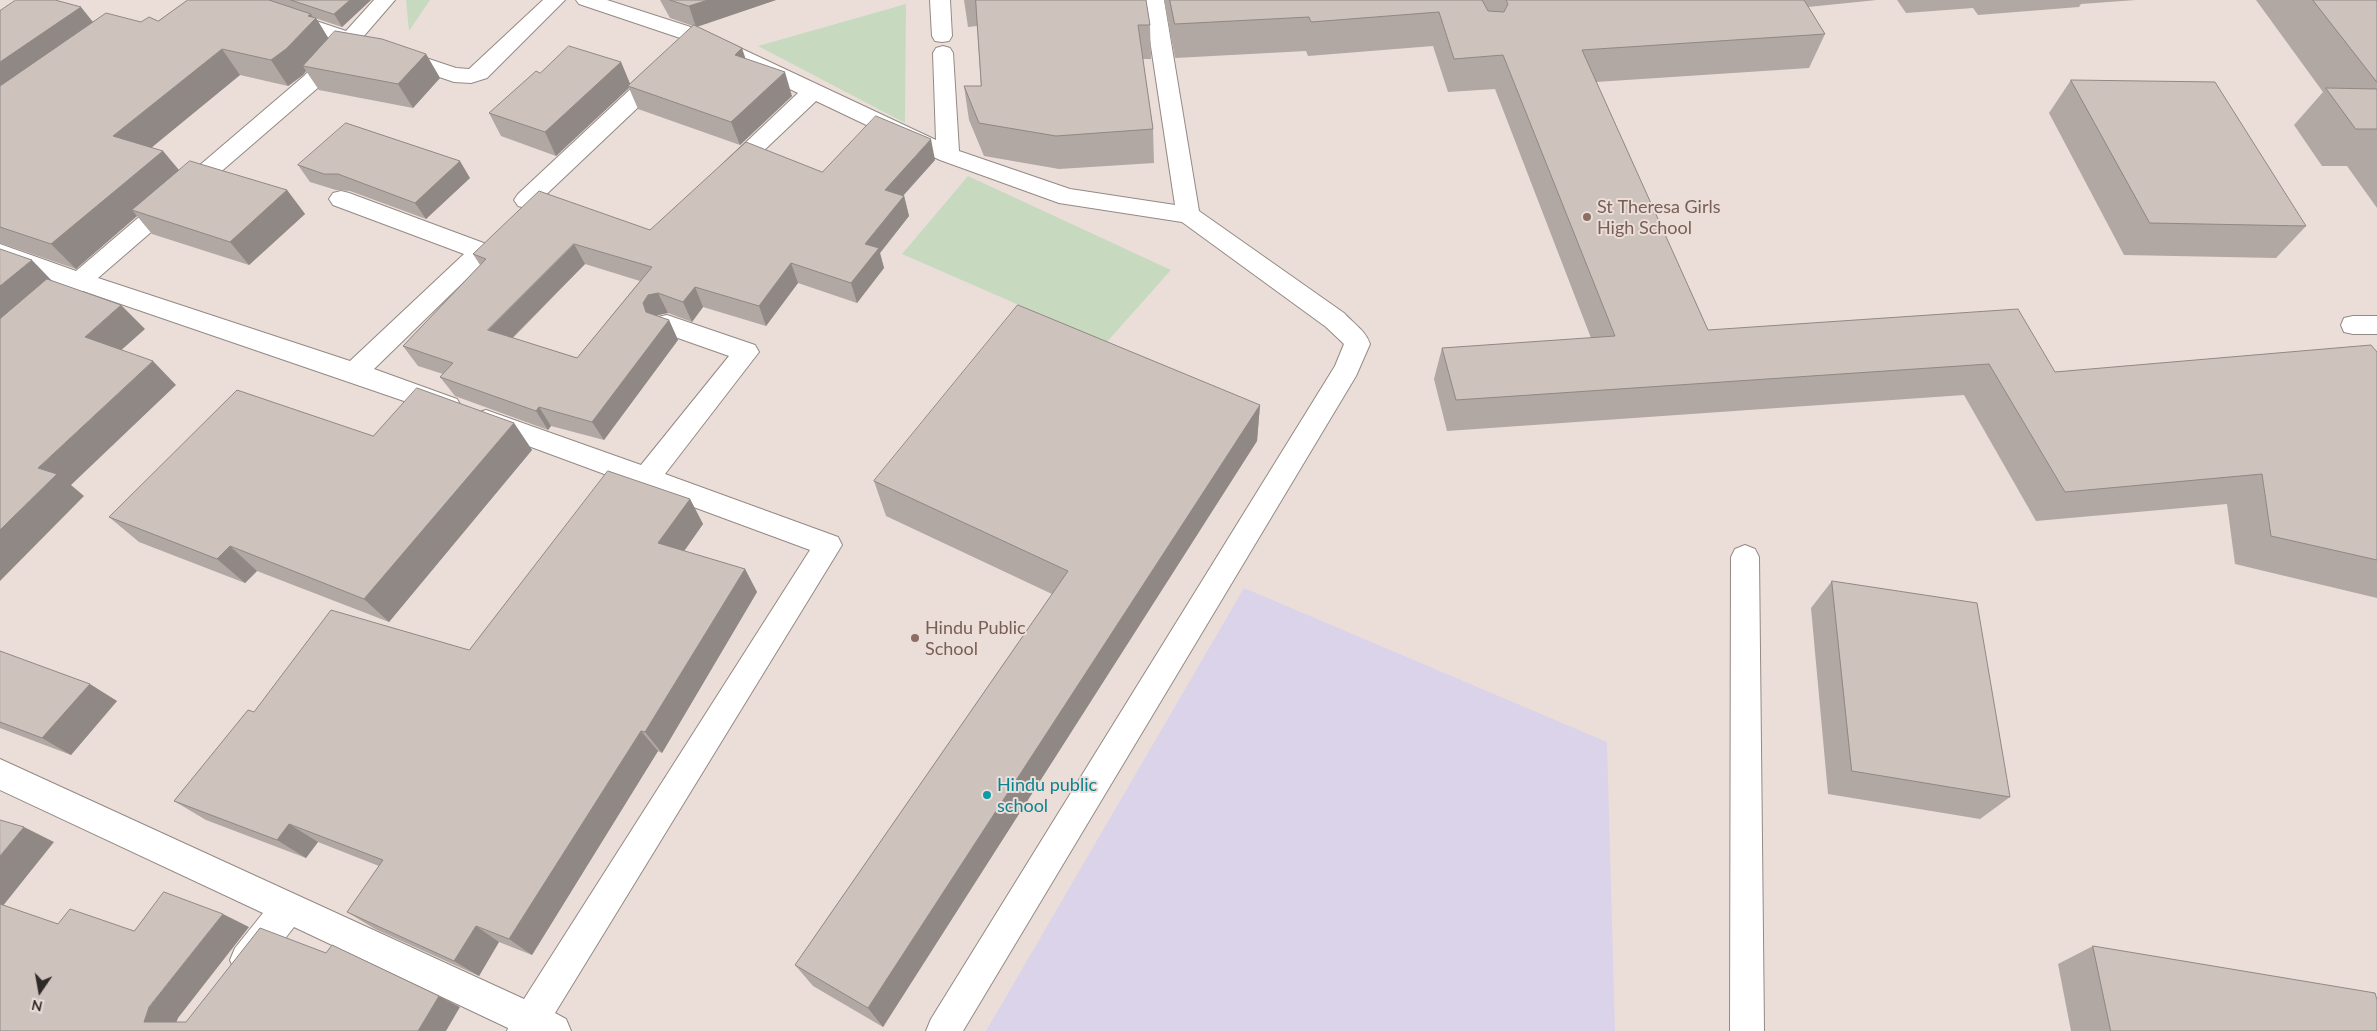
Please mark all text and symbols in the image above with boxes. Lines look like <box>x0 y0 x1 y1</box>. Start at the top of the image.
place label: St Theresa Girls High School <box>1597 196 1720 238</box>
marker: St Theresa Girls High School <box>1581 211 1593 223</box>
place label: Hindu Public School <box>925 617 1026 660</box>
marker: Hindu Public School <box>909 632 921 644</box>
place label: Hindu public school <box>997 774 1097 816</box>
marker: Hindu public school <box>981 789 993 801</box>
north arrow <box>15 966 65 1016</box>
text: N <box>30 997 44 1016</box>

